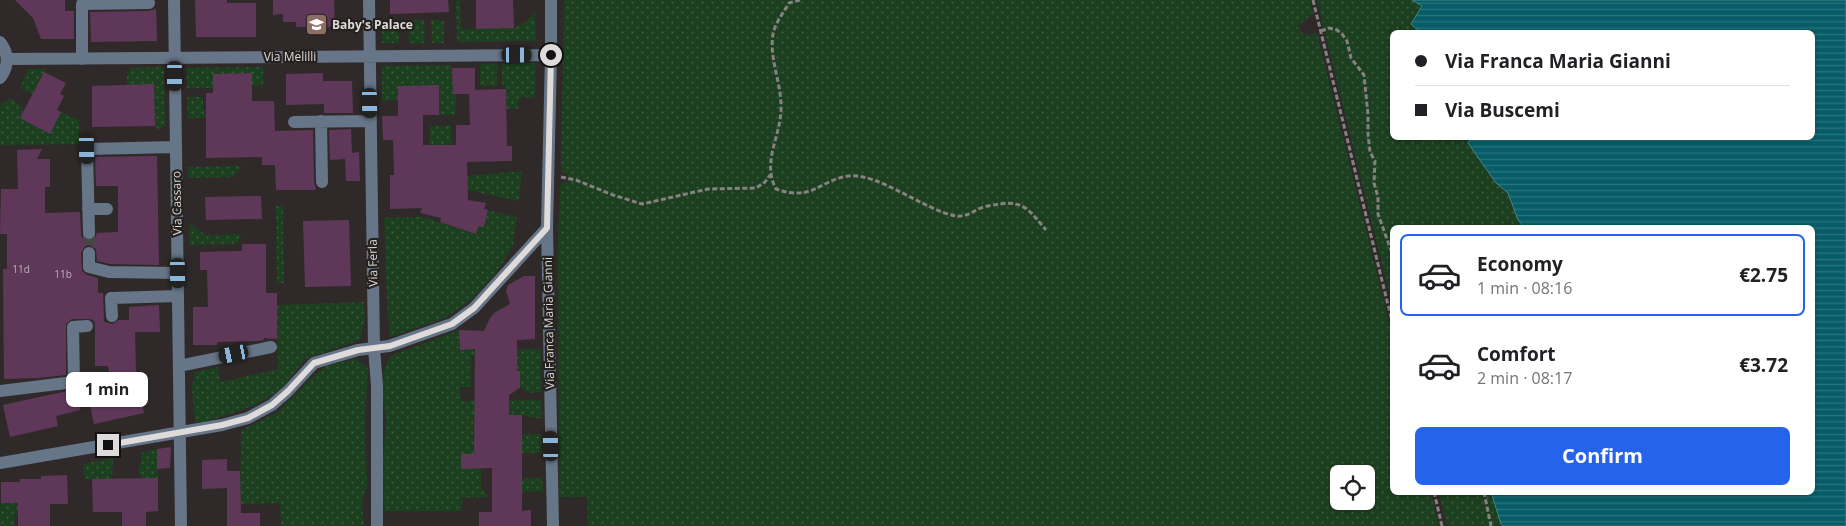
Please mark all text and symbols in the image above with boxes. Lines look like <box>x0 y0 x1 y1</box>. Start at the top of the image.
school or university icon: Baby's Palace <box>304 13 328 37</box>
place label: Baby's Palace <box>332 16 413 33</box>
route start <box>540 44 562 66</box>
street label: Via Melilli <box>264 48 316 65</box>
car <box>502 48 532 63</box>
text: Via Franca Maria Gianni <box>1445 48 1671 74</box>
car <box>167 61 182 91</box>
car <box>362 88 377 118</box>
text: Via Buscemi <box>1445 97 1560 123</box>
car <box>79 134 94 164</box>
street label: Via Cassaro <box>167 171 186 235</box>
street label: Via Ferla <box>364 239 381 287</box>
text: Economy <box>1477 251 1563 277</box>
icon: car <box>1417 253 1462 298</box>
street label: Via Franca Maria Gianni <box>539 257 558 389</box>
car <box>170 258 185 288</box>
house number: 11d <box>12 262 30 276</box>
text: €2.75 <box>1739 262 1788 288</box>
house number: 11b <box>54 267 72 281</box>
text: 1 min · 08:16 <box>1477 277 1572 299</box>
text: Comfort <box>1477 341 1556 367</box>
icon: car <box>1417 343 1462 388</box>
car <box>217 344 250 364</box>
text: €3.72 <box>1739 352 1788 378</box>
text: 2 min · 08:17 <box>1477 367 1572 389</box>
callout: 1 min <box>67 372 149 408</box>
text: 1 min <box>85 378 129 400</box>
button: Confirm <box>1415 427 1790 485</box>
car <box>543 431 558 461</box>
route end <box>97 434 119 456</box>
map controls <box>1330 465 1375 510</box>
button: locate <box>1330 465 1375 510</box>

